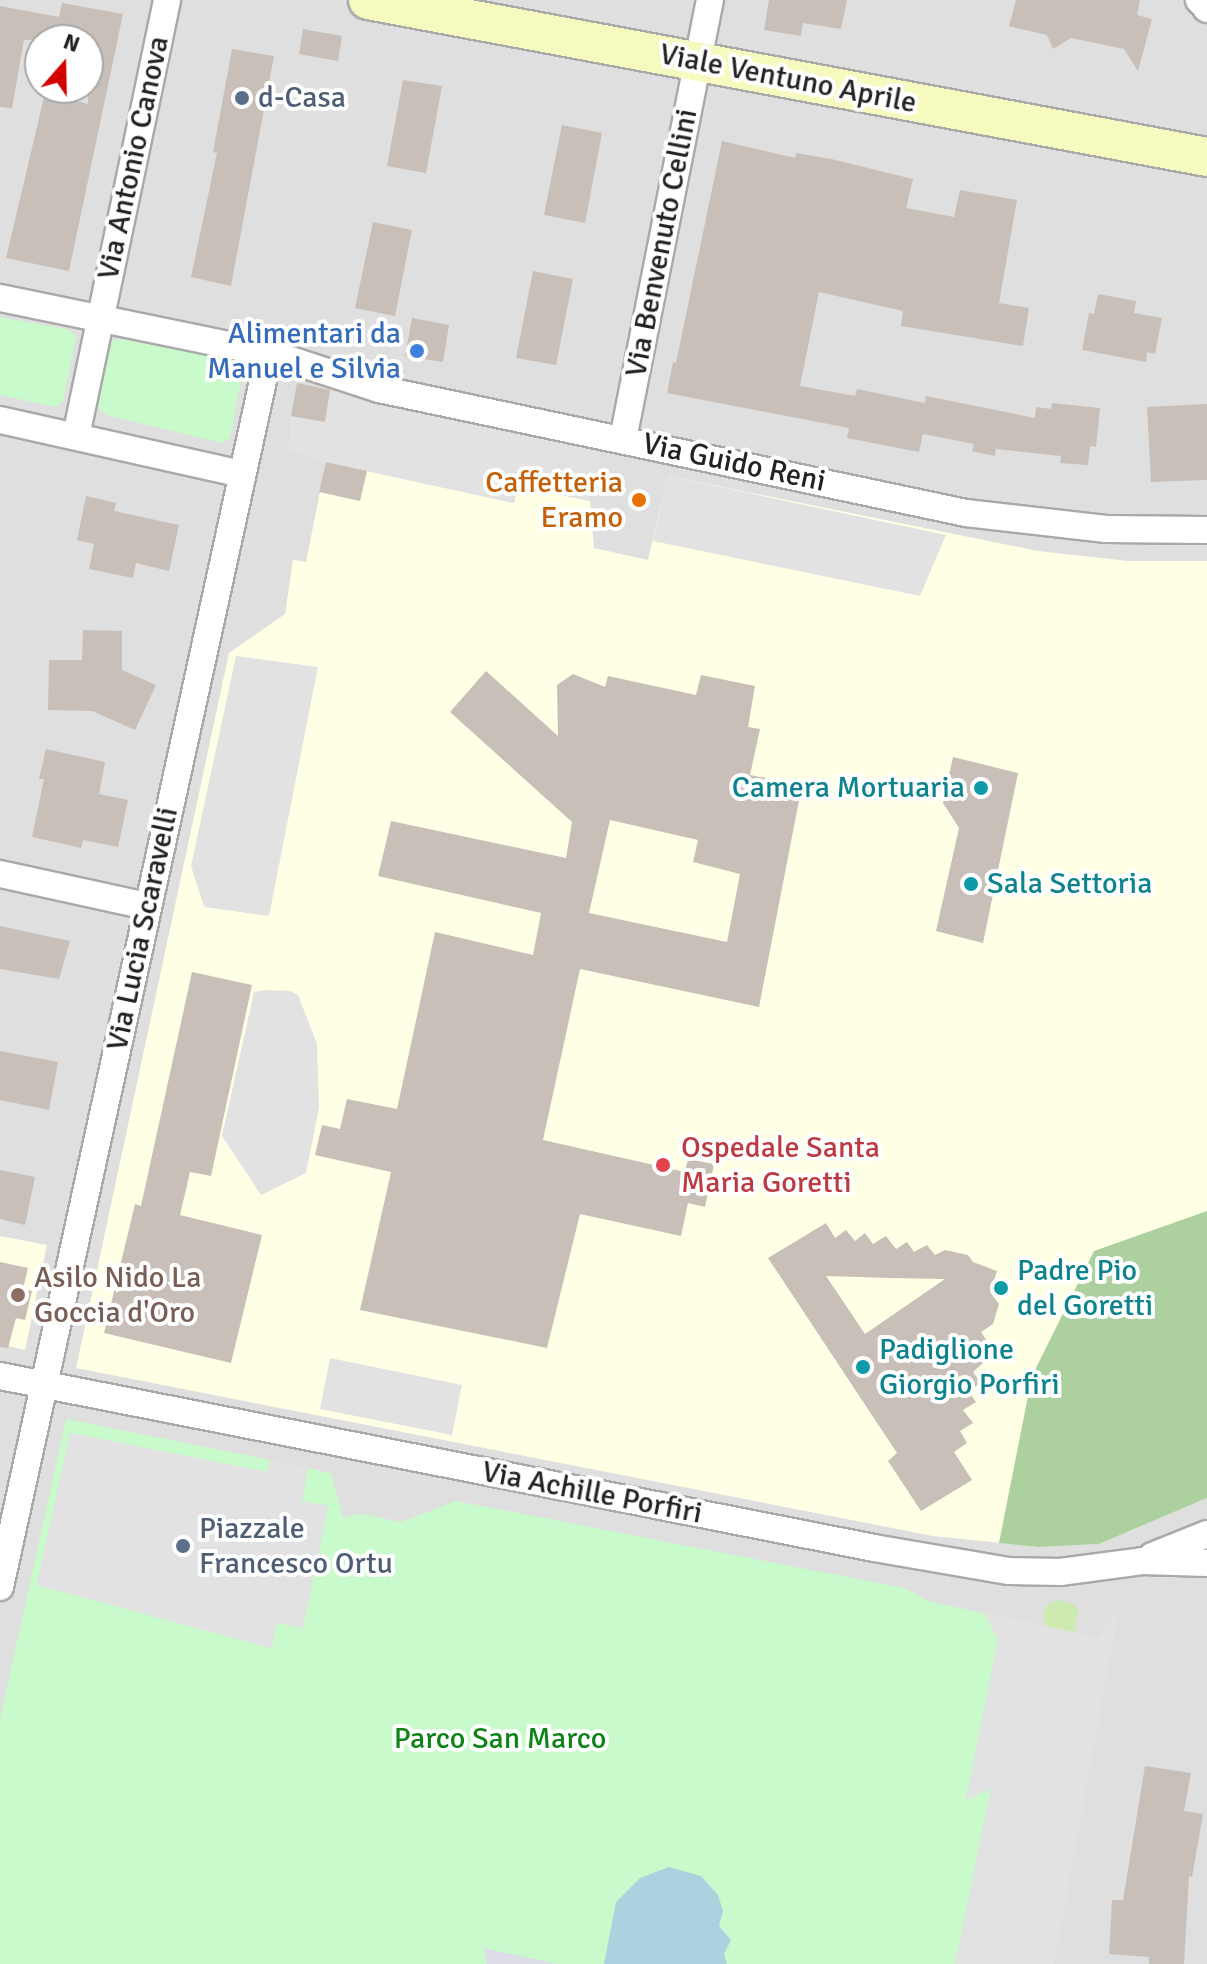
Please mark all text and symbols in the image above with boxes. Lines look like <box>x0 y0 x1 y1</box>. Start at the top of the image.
north arrow <box>24 24 104 104</box>
text: N <box>60 28 84 58</box>
street label: Via Antonio Canova <box>91 33 177 283</box>
street label: Viale Ventuno Aprile <box>657 36 919 122</box>
place label: d-Casa <box>258 80 346 116</box>
marker: d-Casa <box>233 89 251 107</box>
street label: Via Benvenuto Cellini <box>618 106 706 380</box>
place label: Alimentari da Manuel e Silvia <box>207 316 401 386</box>
marker: Alimentari da Manuel e Silvia <box>408 342 426 360</box>
street label: Via Guido Reni <box>639 426 829 500</box>
place label: Caffetteria Eramo <box>485 465 623 536</box>
marker: Caffetteria Eramo <box>630 491 648 509</box>
place label: Camera Mortuaria <box>732 770 965 806</box>
marker: Camera Mortuaria <box>972 779 990 797</box>
street label: Via Lucia Scaravelli <box>100 804 186 1054</box>
place label: Sala Settoria <box>987 866 1152 902</box>
marker: Sala Settoria <box>962 875 980 893</box>
place label: Ospedale Santa Maria Goretti <box>681 1130 880 1200</box>
marker: Ospedale Santa Maria Goretti <box>652 1154 674 1176</box>
place label: Padre Pio del Goretti <box>1017 1253 1153 1324</box>
place label: Asilo Nido La Goccia d'Oro <box>34 1260 202 1330</box>
marker: Padre Pio del Goretti <box>992 1279 1010 1297</box>
marker: Asilo Nido La Goccia d'Oro <box>9 1286 27 1304</box>
place label: Padiglione Giorgio Porfiri <box>879 1332 1060 1402</box>
marker: Padiglione Giorgio Porfiri <box>854 1358 872 1376</box>
street label: Via Achille Porfiri <box>479 1454 705 1532</box>
place label: Piazzale Francesco Ortu <box>199 1511 393 1582</box>
marker: Piazzale Francesco Ortu <box>174 1537 192 1555</box>
park label: Parco San Marco <box>394 1721 606 1757</box>

